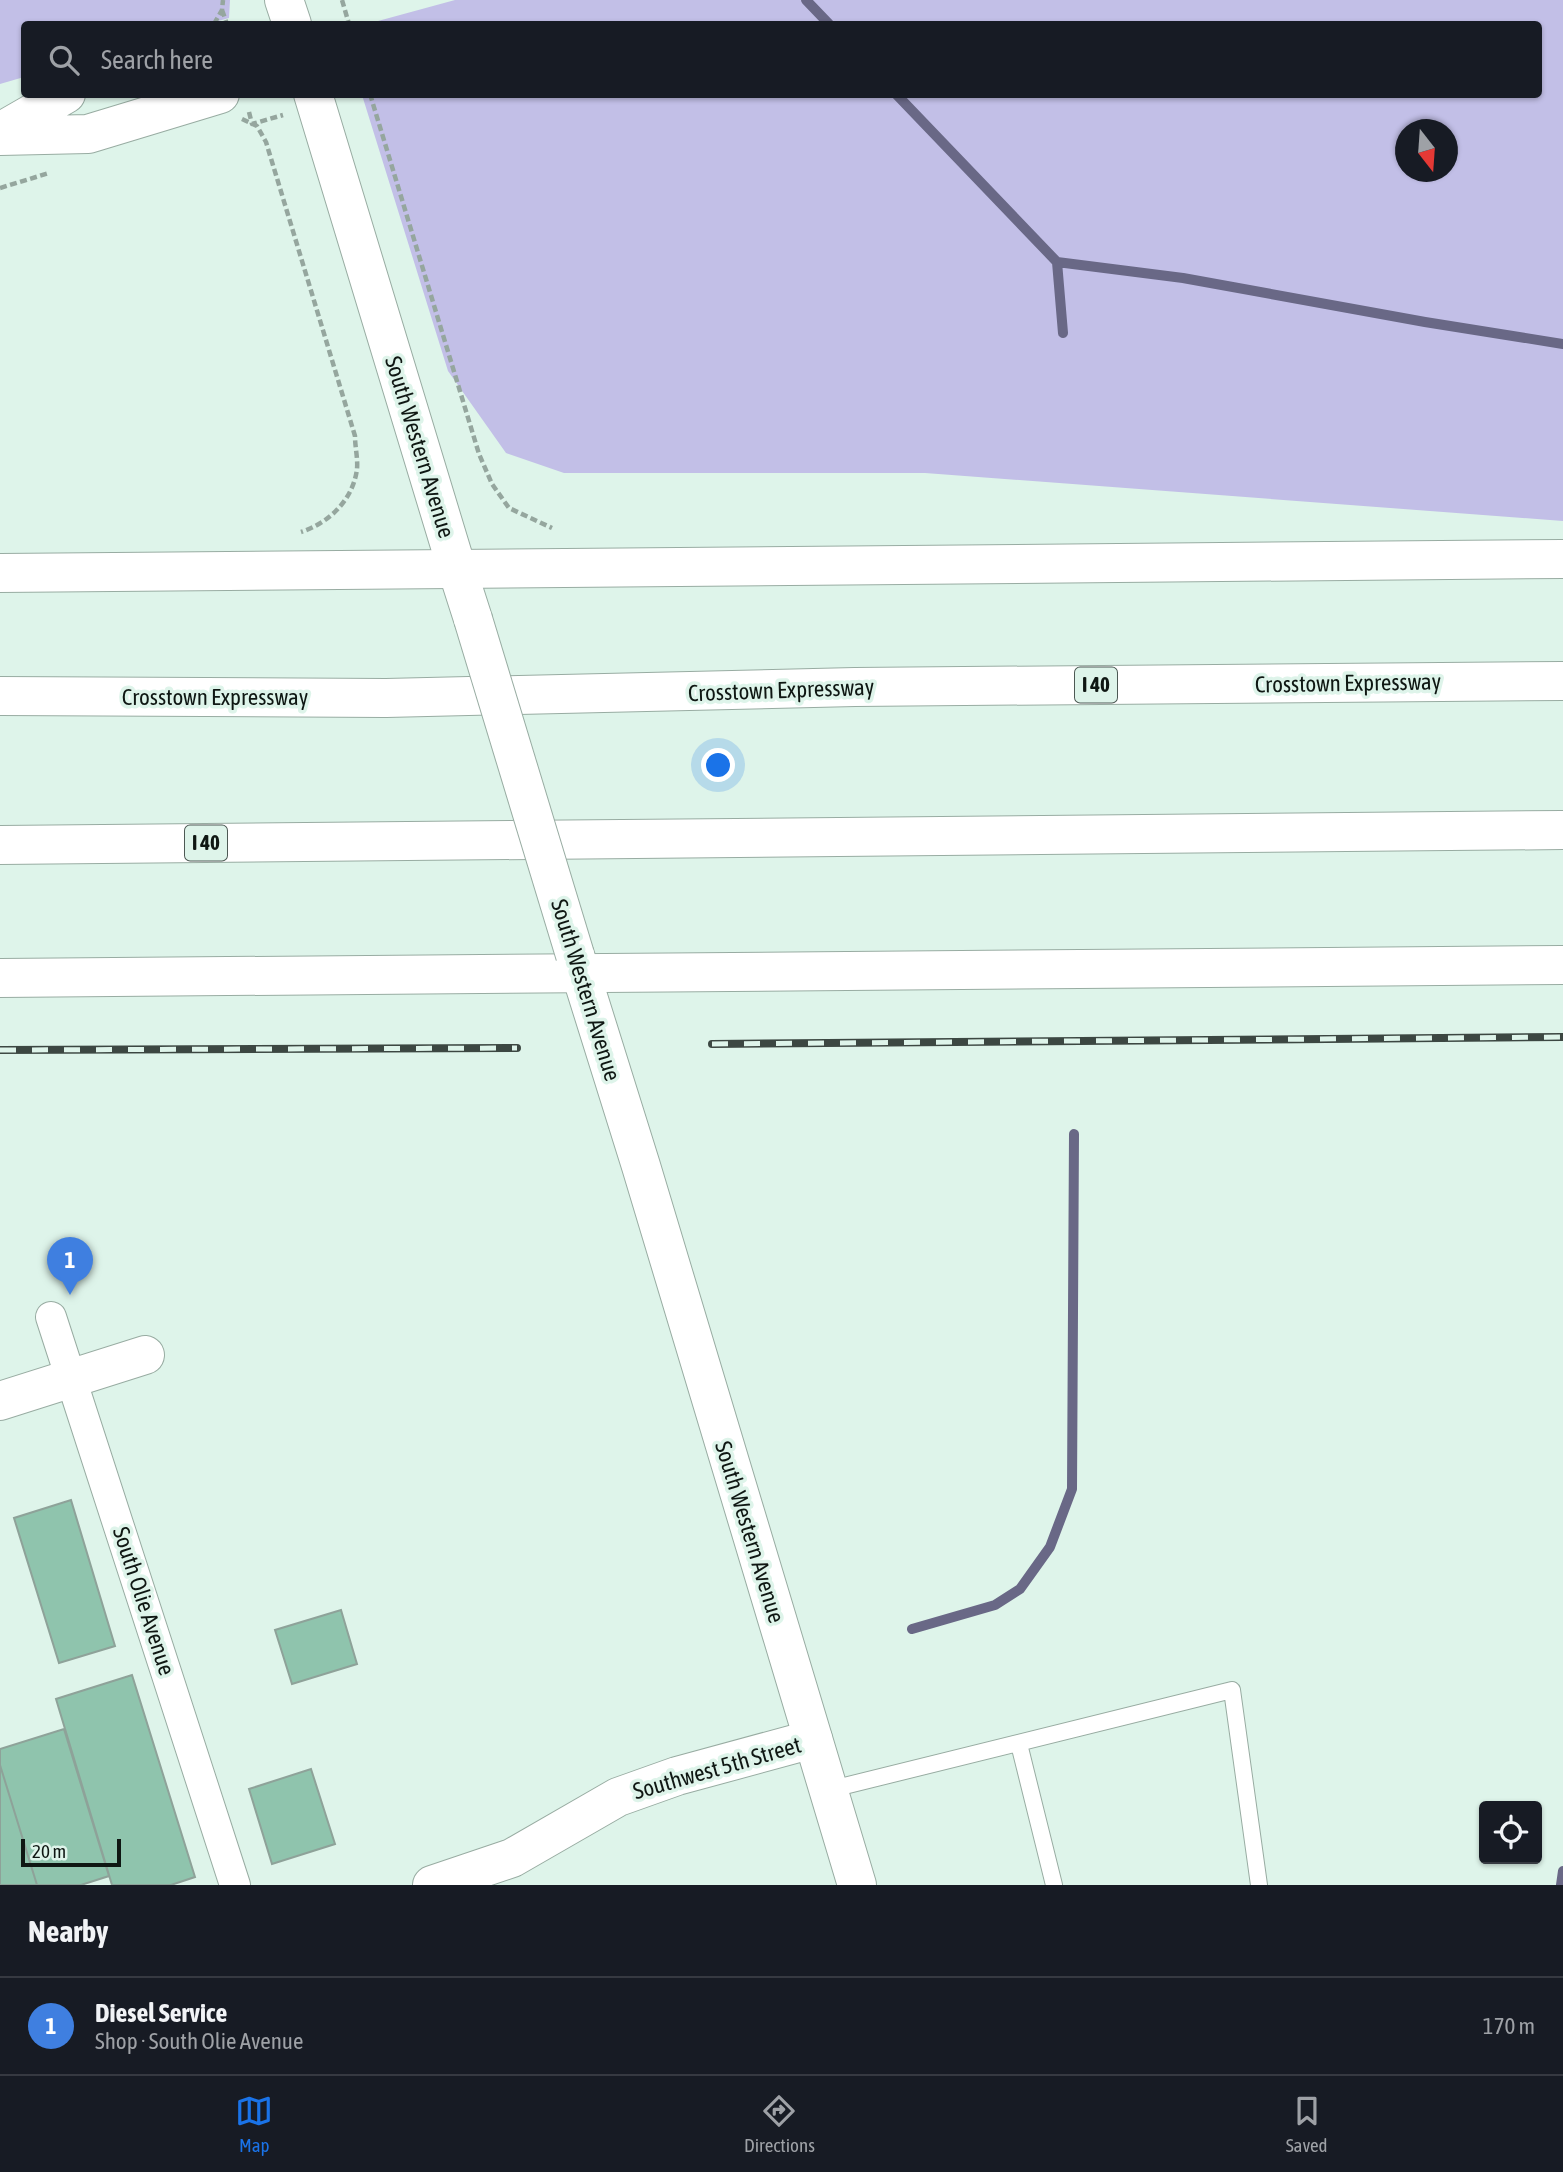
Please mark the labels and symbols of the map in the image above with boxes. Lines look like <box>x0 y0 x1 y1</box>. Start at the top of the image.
north arrow <box>1395 119 1458 182</box>
street label: South Western Avenue <box>380 353 460 541</box>
road number: I 40 <box>1075 668 1117 702</box>
street label: Crosstown Expressway <box>1255 668 1441 698</box>
street label: Crosstown Expressway <box>687 674 875 706</box>
street label: Crosstown Expressway <box>122 684 308 710</box>
your location <box>701 748 735 782</box>
road number: I 40 <box>185 826 227 860</box>
street label: South Western Avenue <box>546 896 626 1084</box>
pin: 1 <box>47 1237 93 1295</box>
street label: South Western Avenue <box>710 1438 790 1626</box>
street label: South Olie Avenue <box>108 1523 180 1679</box>
street label: Southwest 5th Street <box>630 1732 804 1804</box>
scale bar <box>21 1836 121 1868</box>

